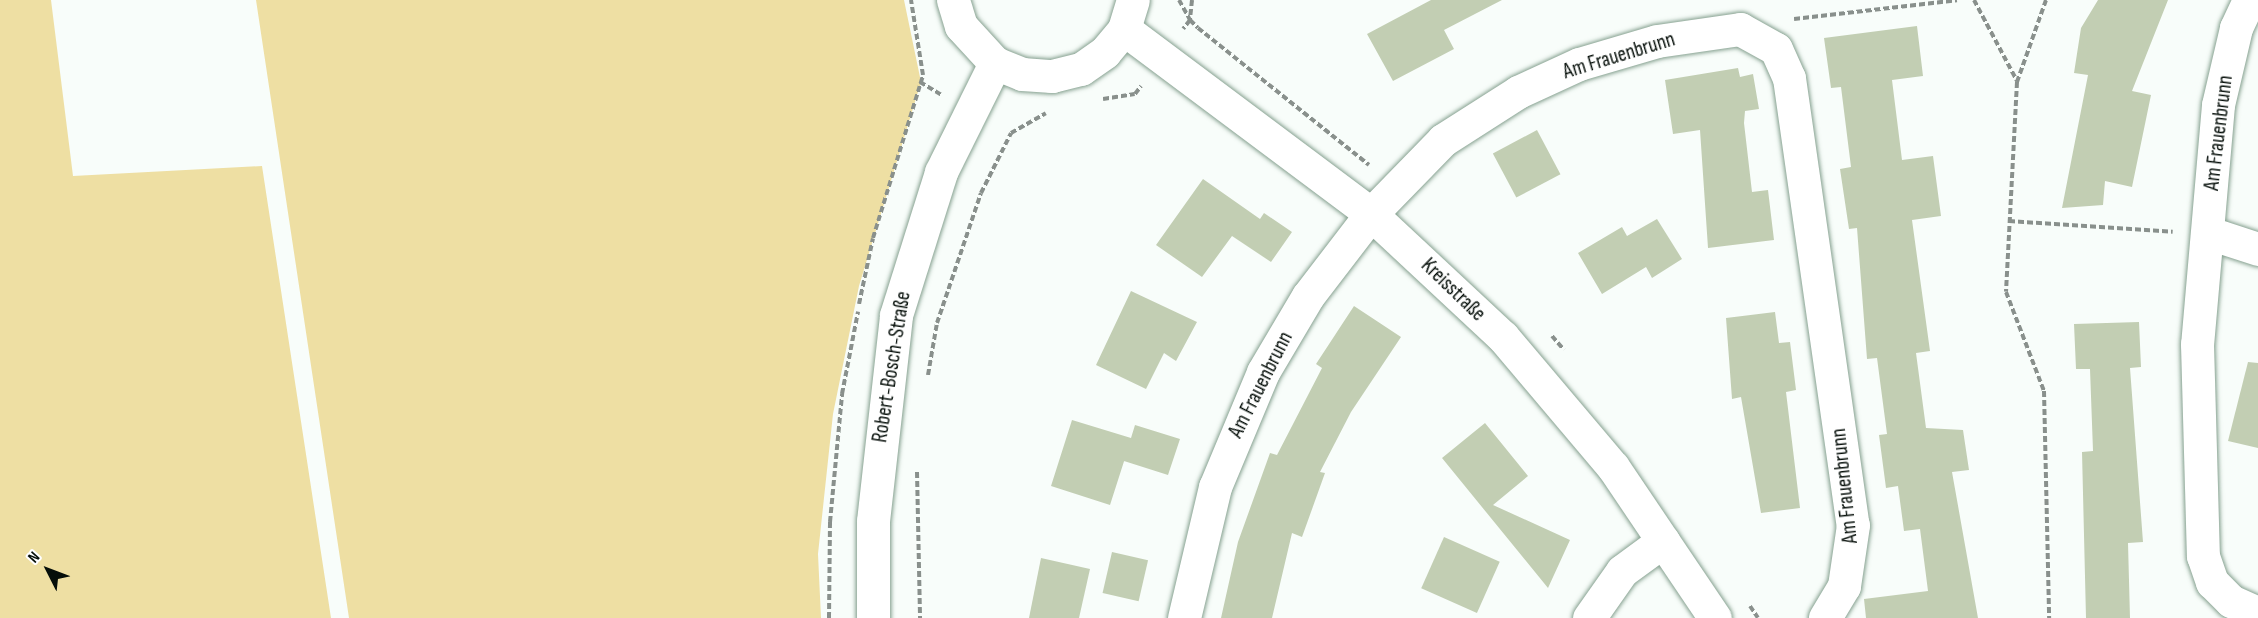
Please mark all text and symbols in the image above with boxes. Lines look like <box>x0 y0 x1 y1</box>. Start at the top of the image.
street label: Am Frauenbrunn <box>1560 27 1678 85</box>
street label: Am Frauenbrunn <box>2199 74 2239 192</box>
street label: Kreisstraße <box>1416 253 1490 327</box>
street label: Robert-Bosch-Straße <box>868 290 916 444</box>
street label: Am Frauenbrunn <box>1224 328 1298 442</box>
street label: Am Frauenbrunn <box>1826 427 1864 545</box>
north arrow <box>18 540 78 600</box>
text: N <box>24 548 44 567</box>

